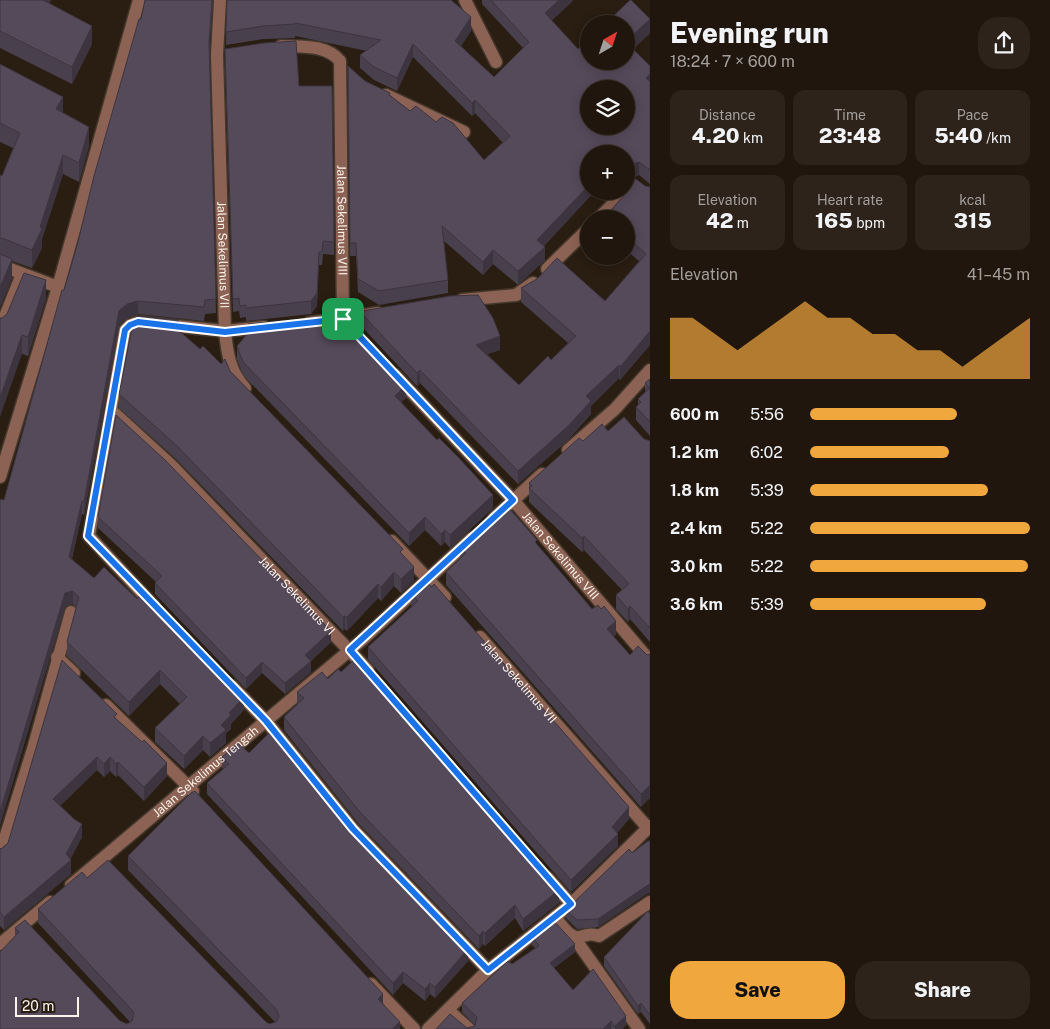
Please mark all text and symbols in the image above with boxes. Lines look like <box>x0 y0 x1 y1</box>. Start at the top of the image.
north arrow <box>580 15 635 70</box>
map controls <box>580 15 635 265</box>
text: Evening run <box>670 16 829 49</box>
button: share <box>978 17 1030 69</box>
text: 18:24 · 7 × 600 m <box>670 52 795 71</box>
button: layers <box>580 80 635 135</box>
text: Distance <box>699 107 756 123</box>
text: Time <box>834 107 866 123</box>
text: Pace <box>957 107 989 123</box>
text: 4.20 <box>692 123 740 148</box>
text: 23:48 <box>819 123 881 148</box>
text: 5:40 <box>934 123 983 148</box>
text: km <box>740 130 763 146</box>
text: /km <box>983 130 1011 146</box>
button: + <box>580 145 635 200</box>
street label: Jalan Sekelimus VIII <box>334 165 349 275</box>
text: Elevation <box>698 192 757 208</box>
text: Heart rate <box>817 192 883 208</box>
text: kcal <box>959 192 986 208</box>
street label: Jalan Sekelimus VII <box>214 201 231 309</box>
text: 42 <box>706 208 733 233</box>
text: 165 <box>815 208 853 233</box>
text: 315 <box>954 208 992 233</box>
button: − <box>580 210 635 265</box>
text: m <box>733 215 749 231</box>
text: bpm <box>853 215 885 231</box>
text: Elevation <box>670 265 738 284</box>
text: 41–45 m <box>967 265 1030 284</box>
pin <box>322 298 364 340</box>
icon: arrive <box>329 305 357 333</box>
text: 600 m <box>670 405 719 424</box>
text: 5:56 <box>750 405 784 424</box>
text: 1.2 km <box>670 443 719 462</box>
text: 6:02 <box>750 443 783 462</box>
text: 1.8 km <box>670 481 719 500</box>
text: 5:39 <box>750 481 784 500</box>
street label: Jalan Sekelimus VIII <box>519 509 602 602</box>
text: 2.4 km <box>670 519 722 538</box>
text: 5:22 <box>750 519 783 538</box>
street label: Jalan Sekelimus VI <box>256 554 338 638</box>
text: 3.0 km <box>670 557 722 576</box>
text: 5:22 <box>750 557 783 576</box>
text: 3.6 km <box>670 595 723 614</box>
text: 5:39 <box>750 595 784 614</box>
street label: Jalan Sekelimus VII <box>478 636 560 726</box>
street label: Jalan Sekelimus Tengah <box>150 723 261 820</box>
button: Save <box>670 961 845 1019</box>
button: Share <box>855 961 1030 1019</box>
scale bar <box>15 994 79 1017</box>
text: 20 m <box>22 998 54 1014</box>

